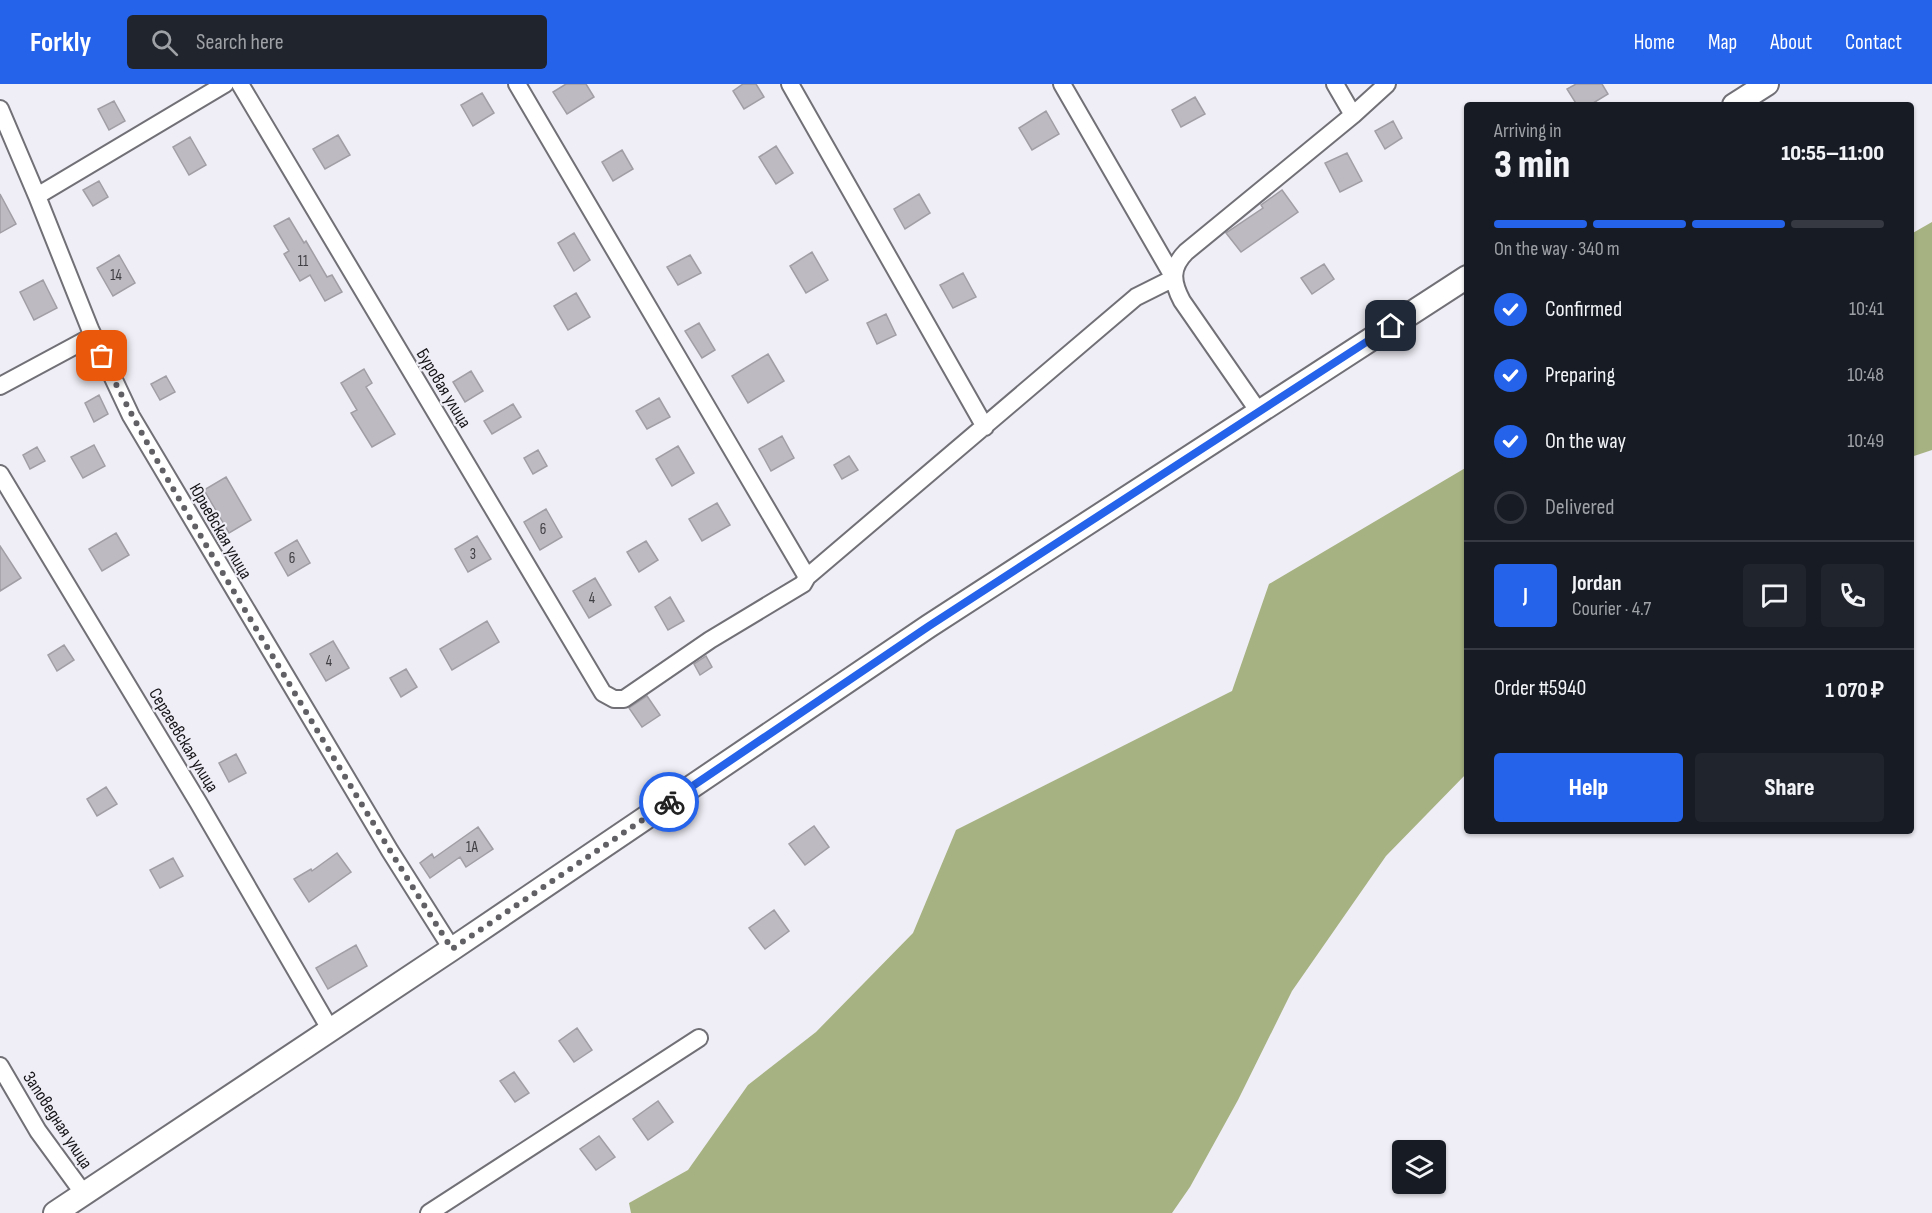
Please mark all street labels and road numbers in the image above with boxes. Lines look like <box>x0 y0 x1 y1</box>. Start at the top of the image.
street label: Буровая улица <box>412 345 476 432</box>
street label: Юрьевская улица <box>185 480 256 583</box>
street label: Сергеевская улица <box>144 684 223 796</box>
street label: Заповедная улица <box>18 1068 97 1173</box>

